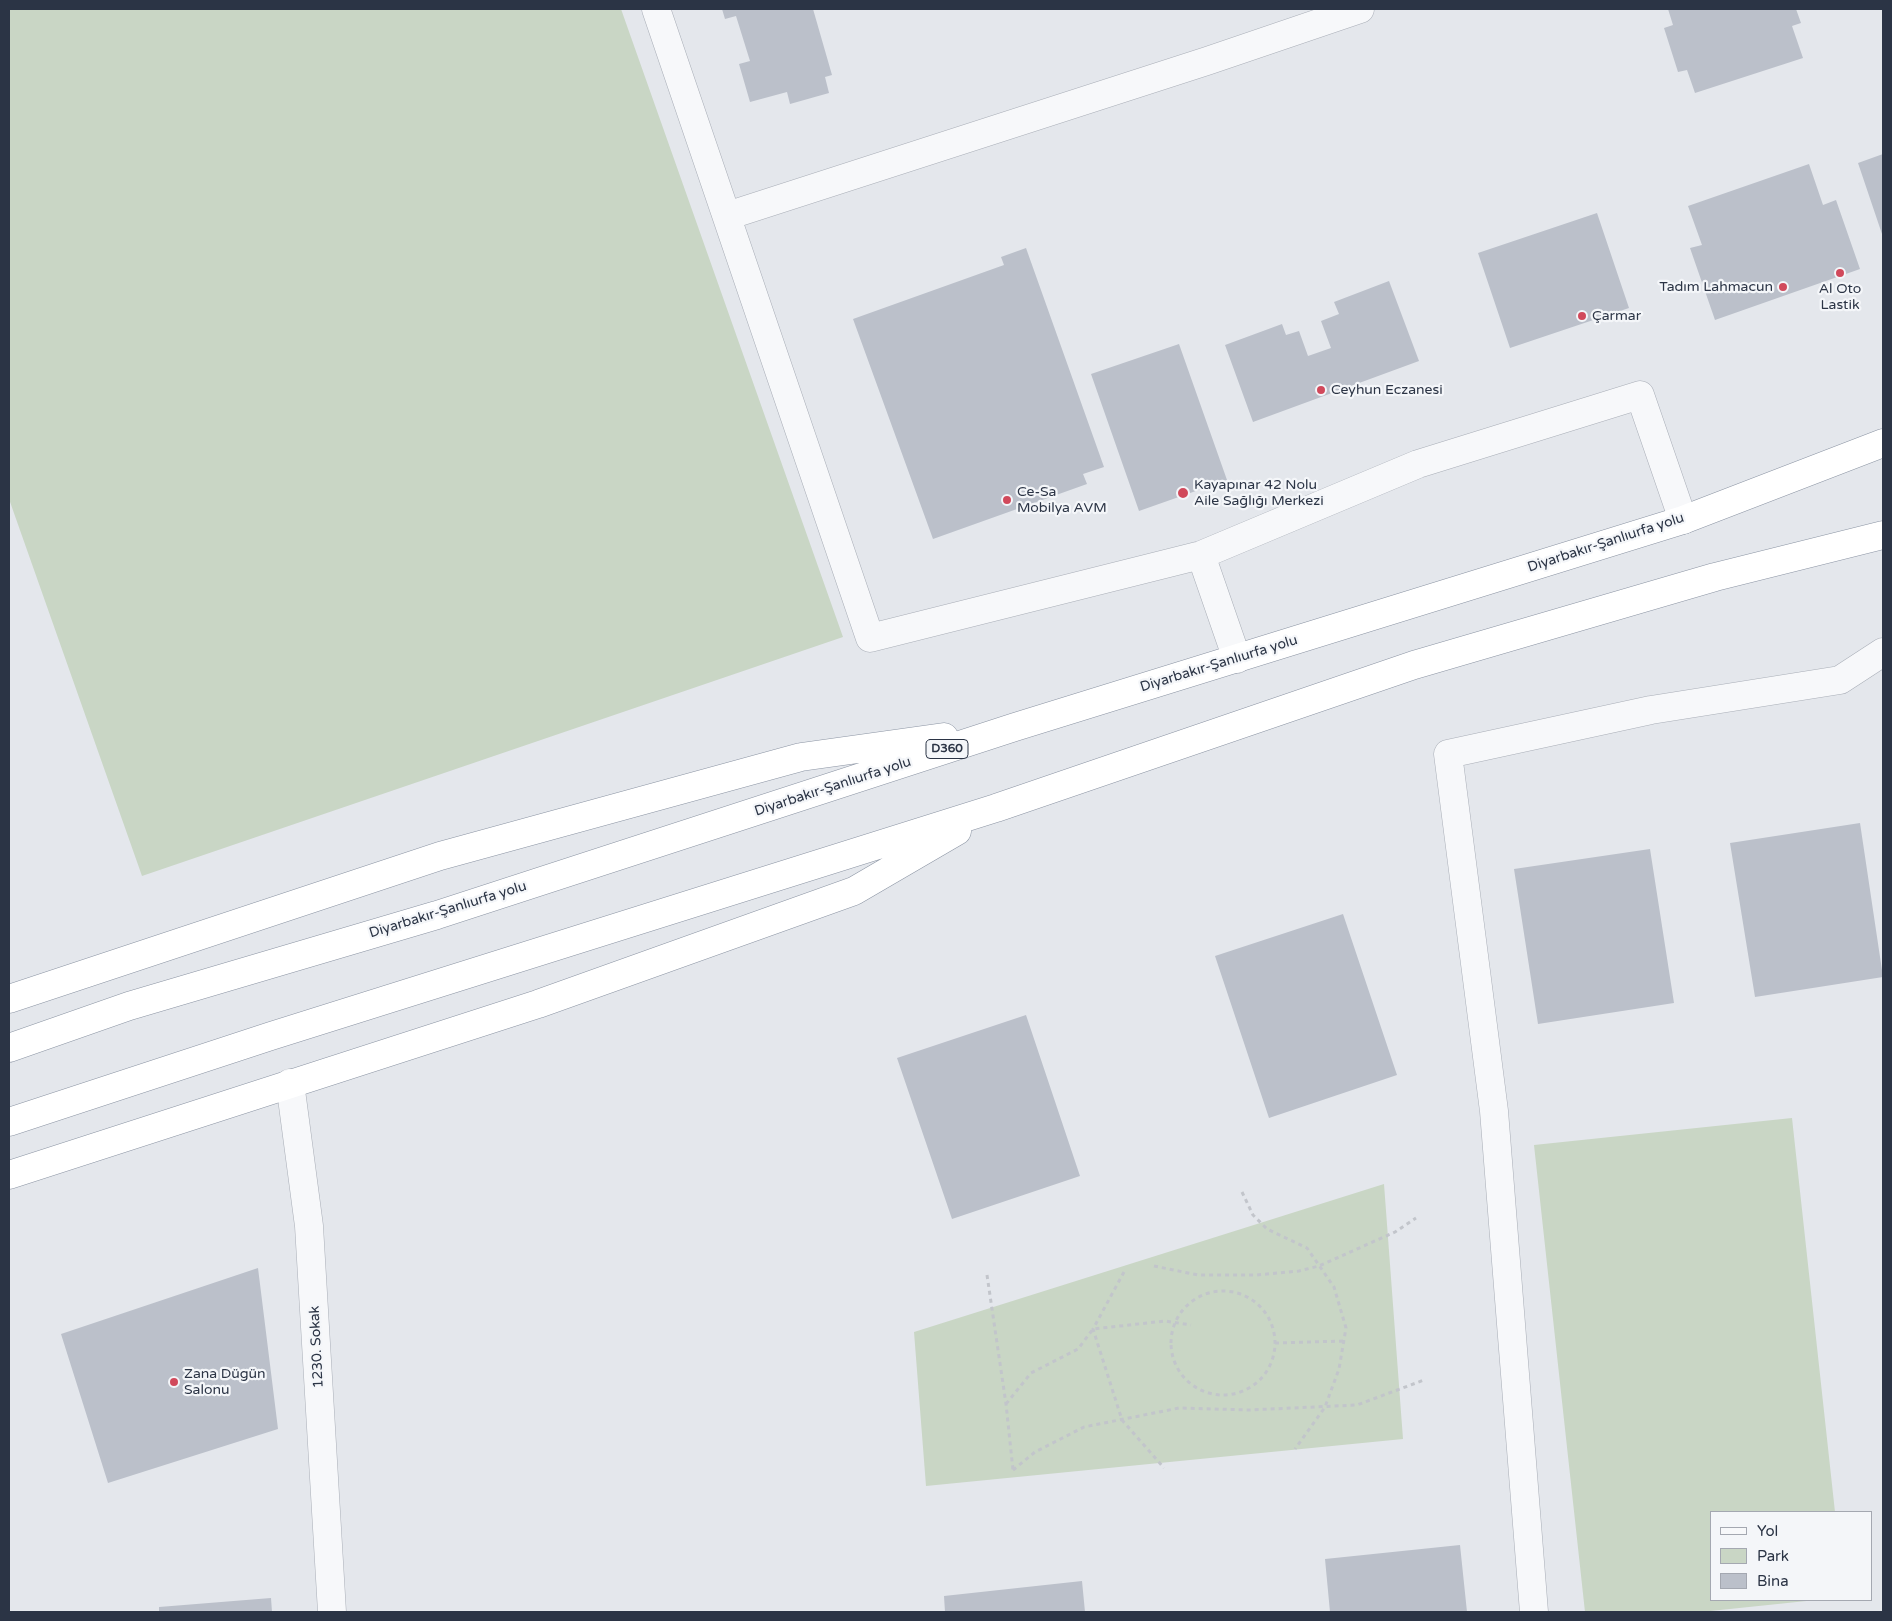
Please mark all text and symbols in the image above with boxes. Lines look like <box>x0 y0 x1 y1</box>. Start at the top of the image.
marker: Al Oto Lastik <box>1834 267 1846 279</box>
place label: Tadım Lahmacun <box>1659 279 1773 295</box>
marker: Tadım Lahmacun <box>1777 281 1789 293</box>
place label: Al Oto Lastik <box>1819 281 1861 314</box>
place label: Çarmar <box>1592 308 1641 324</box>
marker: Çarmar <box>1576 310 1588 322</box>
place label: Ceyhun Eczanesi <box>1331 382 1443 398</box>
marker: Ceyhun Eczanesi <box>1315 384 1327 396</box>
place label: Kayapınar 42 Nolu Aile Sağlığı Merkezi <box>1194 477 1324 510</box>
place label: Ce-Sa Mobilya AVM <box>1017 484 1107 516</box>
marker: Kayapınar 42 Nolu Aile Sağlığı Merkezi <box>1176 486 1190 500</box>
marker: Ce-Sa Mobilya AVM <box>1001 494 1013 506</box>
street label: Diyarbakır-Şanlıurfa yolu <box>1526 510 1686 576</box>
street label: Diyarbakır-Şanlıurfa yolu <box>1138 632 1300 696</box>
road number: D360 <box>926 740 968 759</box>
street label: Diyarbakır-Şanlıurfa yolu <box>753 754 913 820</box>
street label: Diyarbakır-Şanlıurfa yolu <box>367 878 529 942</box>
street label: 1230. Sokak <box>306 1305 328 1389</box>
place label: Zana Dügün Salonu <box>184 1366 266 1398</box>
marker: Zana Dügün Salonu <box>168 1376 180 1388</box>
legend <box>1710 1511 1872 1601</box>
text: Yol <box>1757 1522 1778 1540</box>
text: Park <box>1757 1547 1789 1565</box>
text: Bina <box>1757 1572 1789 1590</box>

